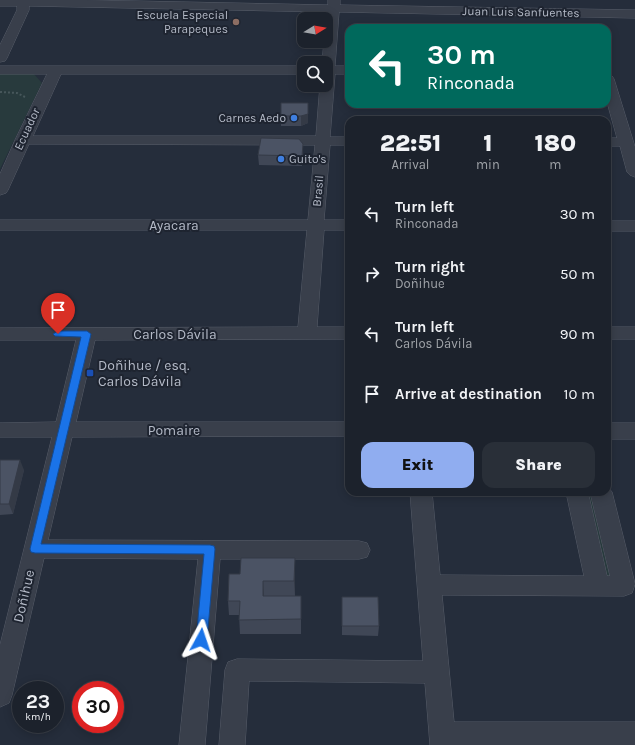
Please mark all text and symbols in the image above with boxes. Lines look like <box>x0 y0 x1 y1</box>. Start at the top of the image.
street label: Juan Luis Sanfuentes <box>462 4 580 20</box>
place label: Escuela Especial Parapeques <box>137 8 228 36</box>
north arrow <box>297 12 333 48</box>
map controls <box>297 12 333 92</box>
marker: Escuela Especial Parapeques <box>231 17 241 27</box>
text: 30 m <box>427 38 496 71</box>
icon: left <box>361 40 413 92</box>
button: search <box>297 56 333 92</box>
text: Rinconada <box>427 72 515 94</box>
street label: Ecuador <box>11 105 43 152</box>
place label: Carnes Aedo <box>218 111 286 125</box>
marker: Carnes Aedo <box>289 113 299 123</box>
text: 22:51 <box>380 129 441 157</box>
text: 1 <box>483 129 492 157</box>
text: 180 <box>535 129 576 157</box>
place label: Guito's <box>289 152 327 166</box>
marker: Guito's <box>276 154 286 164</box>
text: Arrival <box>391 157 429 172</box>
text: min <box>476 157 500 172</box>
text: m <box>549 157 561 172</box>
street label: Brasil <box>310 175 326 207</box>
text: Turn left <box>395 198 454 216</box>
icon: left <box>361 203 383 225</box>
text: 30 m <box>560 205 595 223</box>
text: Rinconada <box>395 216 458 231</box>
street label: Ayacara <box>149 217 199 234</box>
text: Turn right <box>395 258 465 276</box>
icon: right <box>361 263 383 285</box>
text: 50 m <box>560 265 595 283</box>
text: Doñihue <box>395 276 445 291</box>
pin <box>41 293 75 334</box>
icon: arrive <box>47 299 69 321</box>
text: Turn left <box>395 318 454 336</box>
icon: left <box>361 323 383 345</box>
text: 90 m <box>560 325 595 343</box>
street label: Carlos Dávila <box>133 326 217 343</box>
text: Carlos Dávila <box>395 336 472 351</box>
place label: Doñihue / esq. Carlos Dávila <box>98 357 190 390</box>
marker: Doñihue / esq. Carlos Dávila <box>85 368 95 378</box>
icon: arrive <box>361 383 383 405</box>
text: Arrive at destination <box>395 385 542 403</box>
text: 10 m <box>564 385 595 403</box>
street label: Pomaire <box>148 422 200 439</box>
button: Exit <box>361 442 474 488</box>
button: Share <box>482 442 595 488</box>
street label: Doñihue <box>10 568 38 624</box>
position arrow <box>180 619 222 661</box>
speed limit sign: 30 <box>72 681 124 733</box>
text: 23 <box>26 690 50 713</box>
text: km/h <box>25 711 51 723</box>

